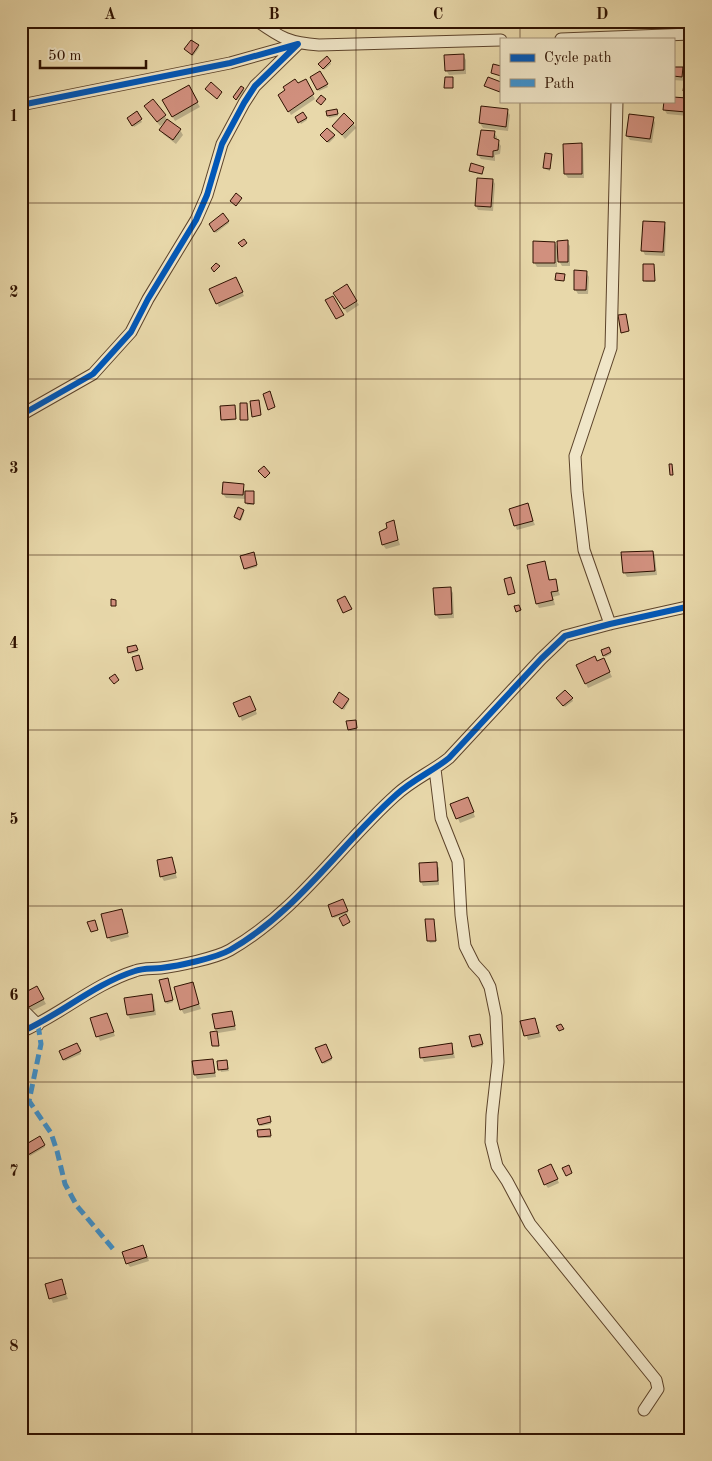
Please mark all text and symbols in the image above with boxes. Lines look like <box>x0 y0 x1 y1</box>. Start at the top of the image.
text: A <box>104 7 116 23</box>
text: B <box>268 7 280 23</box>
text: C <box>433 7 443 23</box>
text: D <box>596 7 608 23</box>
scale bar <box>40 38 146 70</box>
legend <box>500 38 674 102</box>
text: 50 m <box>48 49 82 64</box>
text: Cycle path <box>544 51 612 66</box>
text: Path <box>544 77 574 92</box>
text: 1 <box>9 109 19 125</box>
text: 2 <box>9 285 19 301</box>
text: 3 <box>9 461 19 477</box>
text: 4 <box>9 636 19 652</box>
text: 5 <box>9 812 19 828</box>
text: 6 <box>9 988 19 1004</box>
text: 7 <box>9 1164 19 1180</box>
text: 8 <box>9 1339 19 1355</box>

